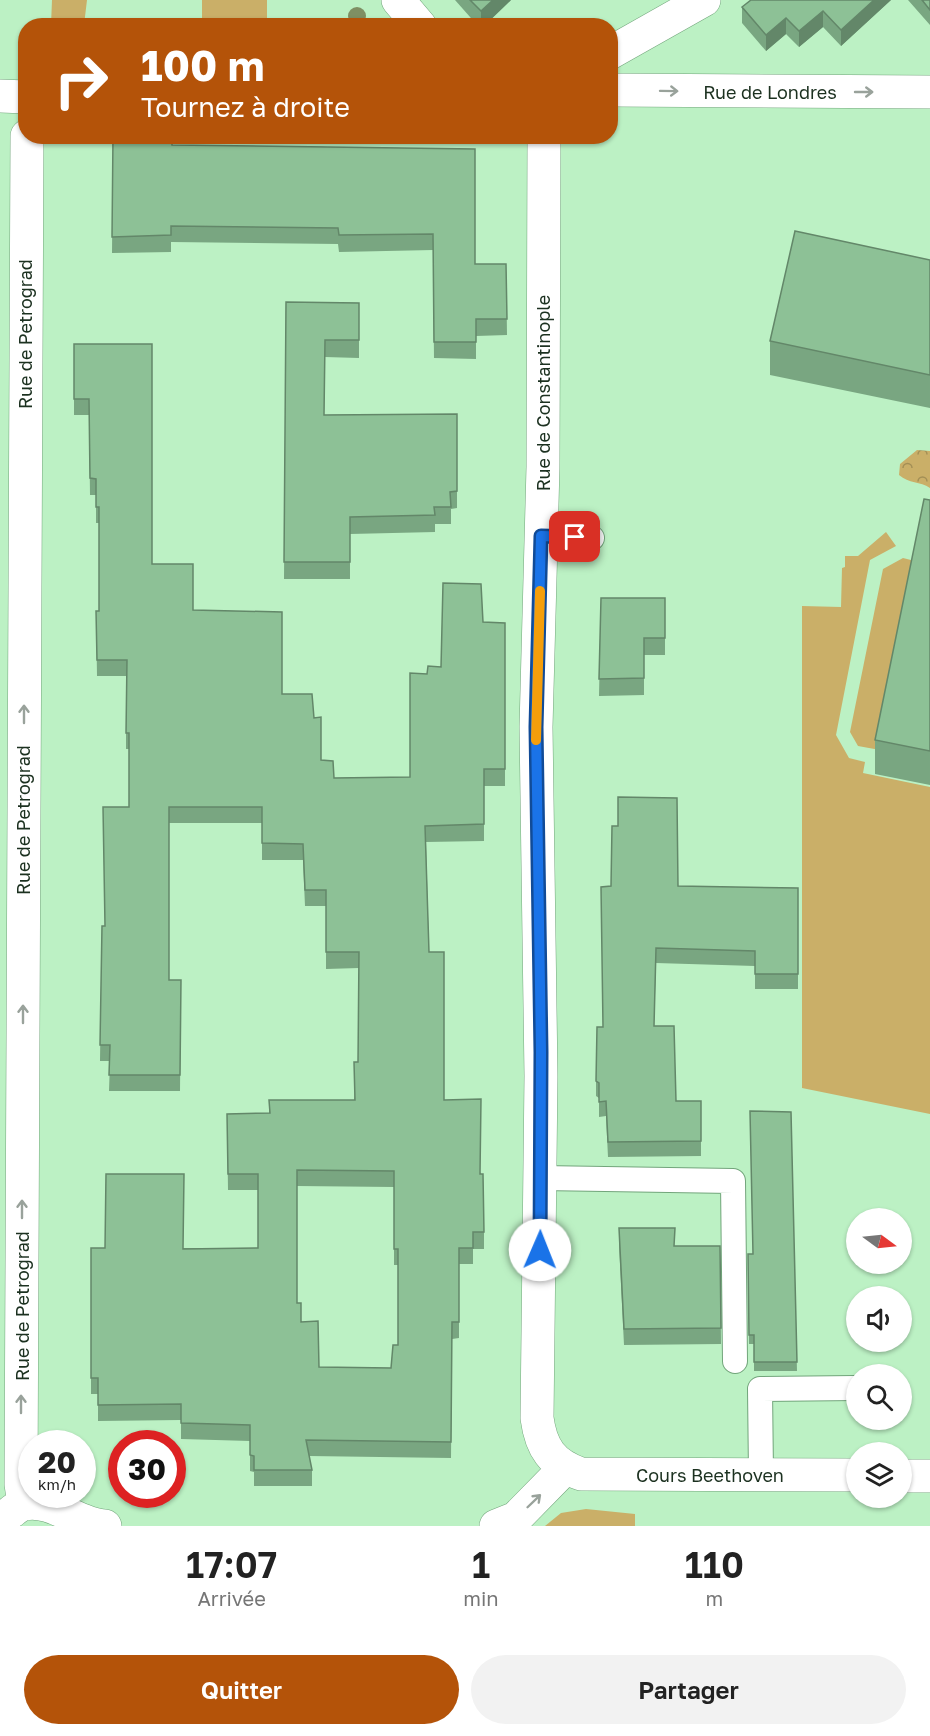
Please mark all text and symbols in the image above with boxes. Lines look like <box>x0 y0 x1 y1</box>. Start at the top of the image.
text: 100 m <box>141 40 264 90</box>
icon: right <box>42 42 120 120</box>
street label: Rue de Londres <box>703 81 837 103</box>
one-way arrow <box>658 85 678 97</box>
one-way arrow <box>853 86 873 98</box>
text: Tournez à droite <box>141 91 350 123</box>
street label: Rue de Petrograd <box>14 259 36 409</box>
street label: Rue de Constantinople <box>532 295 554 491</box>
pin <box>549 511 600 562</box>
icon: arrive <box>558 520 591 553</box>
one-way arrow <box>18 704 30 724</box>
street label: Rue de Petrograd <box>12 745 34 895</box>
one-way arrow <box>17 1004 29 1024</box>
one-way arrow <box>16 1199 28 1219</box>
north arrow <box>846 1208 912 1274</box>
map controls <box>846 1208 912 1508</box>
position arrow <box>508 1218 572 1282</box>
street label: Rue de Petrograd <box>11 1231 33 1381</box>
button: sound <box>846 1286 912 1352</box>
button: search <box>846 1364 912 1430</box>
one-way arrow <box>15 1394 27 1414</box>
speed limit sign: 30 <box>108 1430 186 1508</box>
button: layers <box>846 1442 912 1508</box>
text: 20 <box>38 1444 76 1480</box>
street label: Cours Beethoven <box>636 1464 784 1486</box>
text: km/h <box>38 1475 76 1493</box>
one-way arrow <box>526 1494 541 1509</box>
text: 17:07 <box>186 1543 277 1586</box>
text: 1 <box>472 1543 490 1586</box>
text: 110 <box>685 1543 744 1586</box>
text: Arrivée <box>197 1586 266 1610</box>
text: min <box>463 1586 499 1610</box>
text: m <box>705 1586 723 1610</box>
button: Quitter <box>24 1655 459 1724</box>
button: Partager <box>471 1655 906 1724</box>

